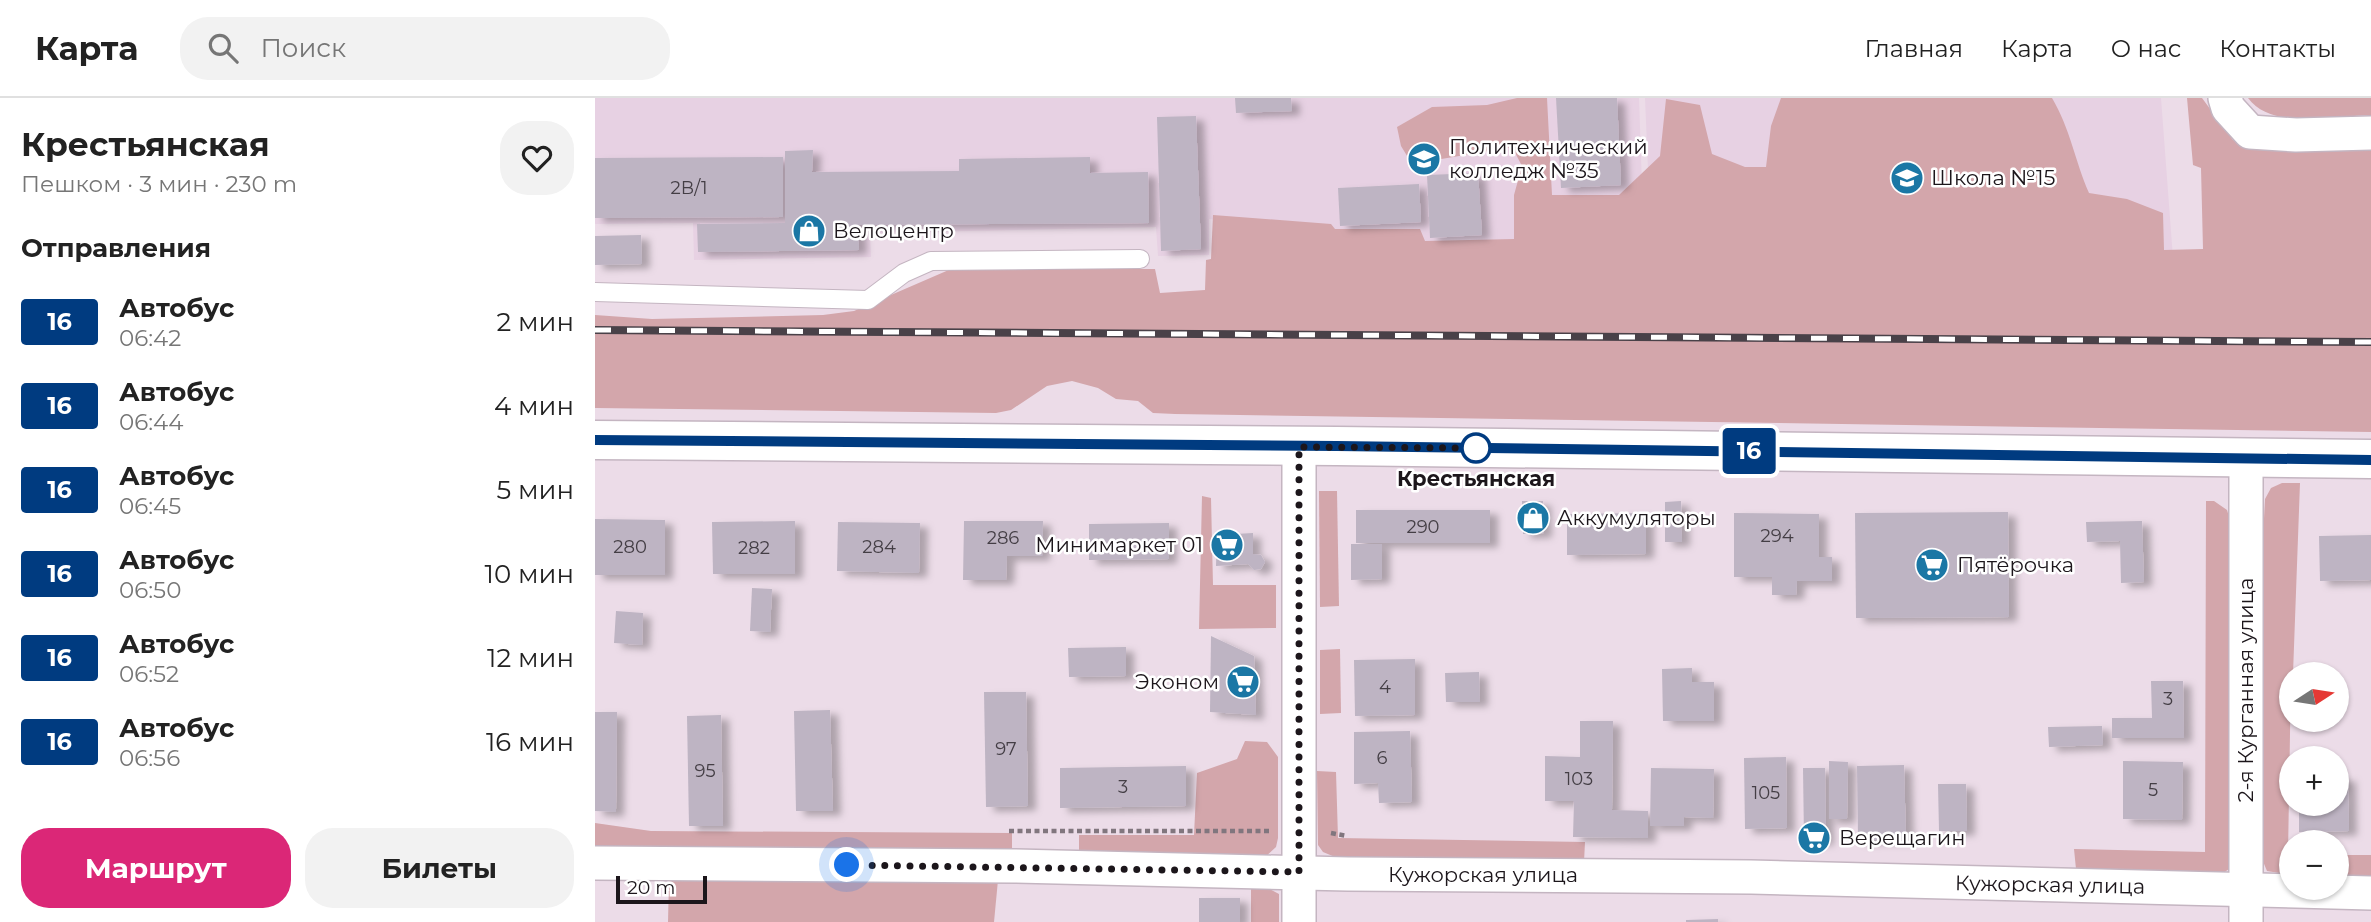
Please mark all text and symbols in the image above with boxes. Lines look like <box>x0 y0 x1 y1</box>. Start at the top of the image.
search box <box>180 17 670 80</box>
text: Карта <box>35 28 138 68</box>
icon: search <box>204 29 242 67</box>
text: Поиск <box>260 32 346 64</box>
text: Главная <box>1865 34 1963 63</box>
text: Карта <box>2001 34 2073 63</box>
text: О нас <box>2111 34 2181 63</box>
text: Контакты <box>2219 34 2336 63</box>
button: heart <box>500 121 574 195</box>
text: Крестьянская <box>21 124 270 164</box>
place label: Политехнический колледж №35 <box>1449 134 1648 183</box>
school or university icon: Политехнический колледж №35 <box>1405 140 1443 178</box>
school or university icon: Школа №15 <box>1888 159 1926 197</box>
place label: Школа №15 <box>1931 165 2055 190</box>
text: Пешком · 3 мин · 230 m <box>21 170 297 198</box>
house number: 2В/1 <box>671 177 707 199</box>
shop icon: Велоцентр <box>790 212 828 250</box>
place label: Велоцентр <box>833 218 954 243</box>
text: Отправления <box>21 232 211 264</box>
text: Автобус <box>119 292 234 324</box>
text: 2 мин <box>496 306 574 338</box>
text: 16 <box>47 307 72 336</box>
text: 06:42 <box>119 324 181 352</box>
text: Автобус <box>119 376 234 408</box>
text: 4 мин <box>494 390 574 422</box>
text: 16 <box>47 391 72 420</box>
text: 06:44 <box>119 408 184 436</box>
line badge: 16 <box>1717 428 1781 474</box>
marker: Крестьянская <box>1461 433 1491 463</box>
text: 16 <box>1737 436 1761 465</box>
text: Автобус <box>119 460 234 492</box>
place label: Крестьянская <box>1397 466 1555 491</box>
text: 5 мин <box>496 474 574 506</box>
text: 16 <box>47 475 72 504</box>
text: 06:45 <box>119 492 181 520</box>
shop icon: Аккумуляторы <box>1514 499 1552 537</box>
place label: Аккумуляторы <box>1557 505 1716 530</box>
house number: 290 <box>1406 516 1440 538</box>
house number: 294 <box>1760 525 1794 547</box>
supermarket icon: Минимаркет 01 <box>1208 526 1246 564</box>
house number: 286 <box>987 527 1019 549</box>
place label: Минимаркет 01 <box>1035 532 1203 557</box>
house number: 280 <box>613 536 647 558</box>
house number: 284 <box>862 536 896 558</box>
house number: 282 <box>738 537 770 559</box>
text: Автобус <box>119 544 234 576</box>
supermarket icon: Пятёрочка <box>1913 546 1951 584</box>
place label: Пятёрочка <box>1957 552 2074 577</box>
text: 10 мин <box>485 558 574 590</box>
text: 16 <box>47 559 72 588</box>
text: 06:50 <box>119 576 181 604</box>
street label: 2-я Курганная улица <box>2233 578 2258 802</box>
text: Автобус <box>119 628 234 660</box>
text: 12 мин <box>487 642 574 674</box>
text: 16 <box>47 643 72 672</box>
text: 06:52 <box>119 660 179 688</box>
north arrow <box>2279 662 2349 732</box>
map controls <box>2279 662 2349 900</box>
supermarket icon: Эконом <box>1224 663 1262 701</box>
place label: Эконом <box>1135 669 1219 694</box>
house number: 4 <box>1379 676 1391 698</box>
house number: 3 <box>2163 688 2173 710</box>
text: Автобус <box>119 712 234 744</box>
text: 16 мин <box>486 726 574 758</box>
text: 16 <box>47 727 72 756</box>
house number: 97 <box>995 738 1017 760</box>
text: 06:56 <box>119 744 180 772</box>
button: + <box>2279 746 2349 816</box>
house number: 6 <box>1377 747 1388 769</box>
house number: 95 <box>694 760 716 782</box>
house number: 103 <box>1565 768 1593 790</box>
house number: 3 <box>1118 776 1128 798</box>
house number: 5 <box>2148 779 2158 801</box>
house number: 105 <box>1752 782 1780 804</box>
supermarket icon: Верещагин <box>1795 819 1833 857</box>
place label: Верещагин <box>1839 825 1965 850</box>
button: Маршрут <box>21 828 291 908</box>
button: Билеты <box>305 828 574 908</box>
button: − <box>2279 830 2349 900</box>
your location <box>829 847 864 882</box>
street label: Кужорская улица <box>1388 862 1578 887</box>
street label: Кужорская улица <box>1955 870 2145 899</box>
scale bar <box>616 873 707 905</box>
text: 20 m <box>627 876 675 899</box>

